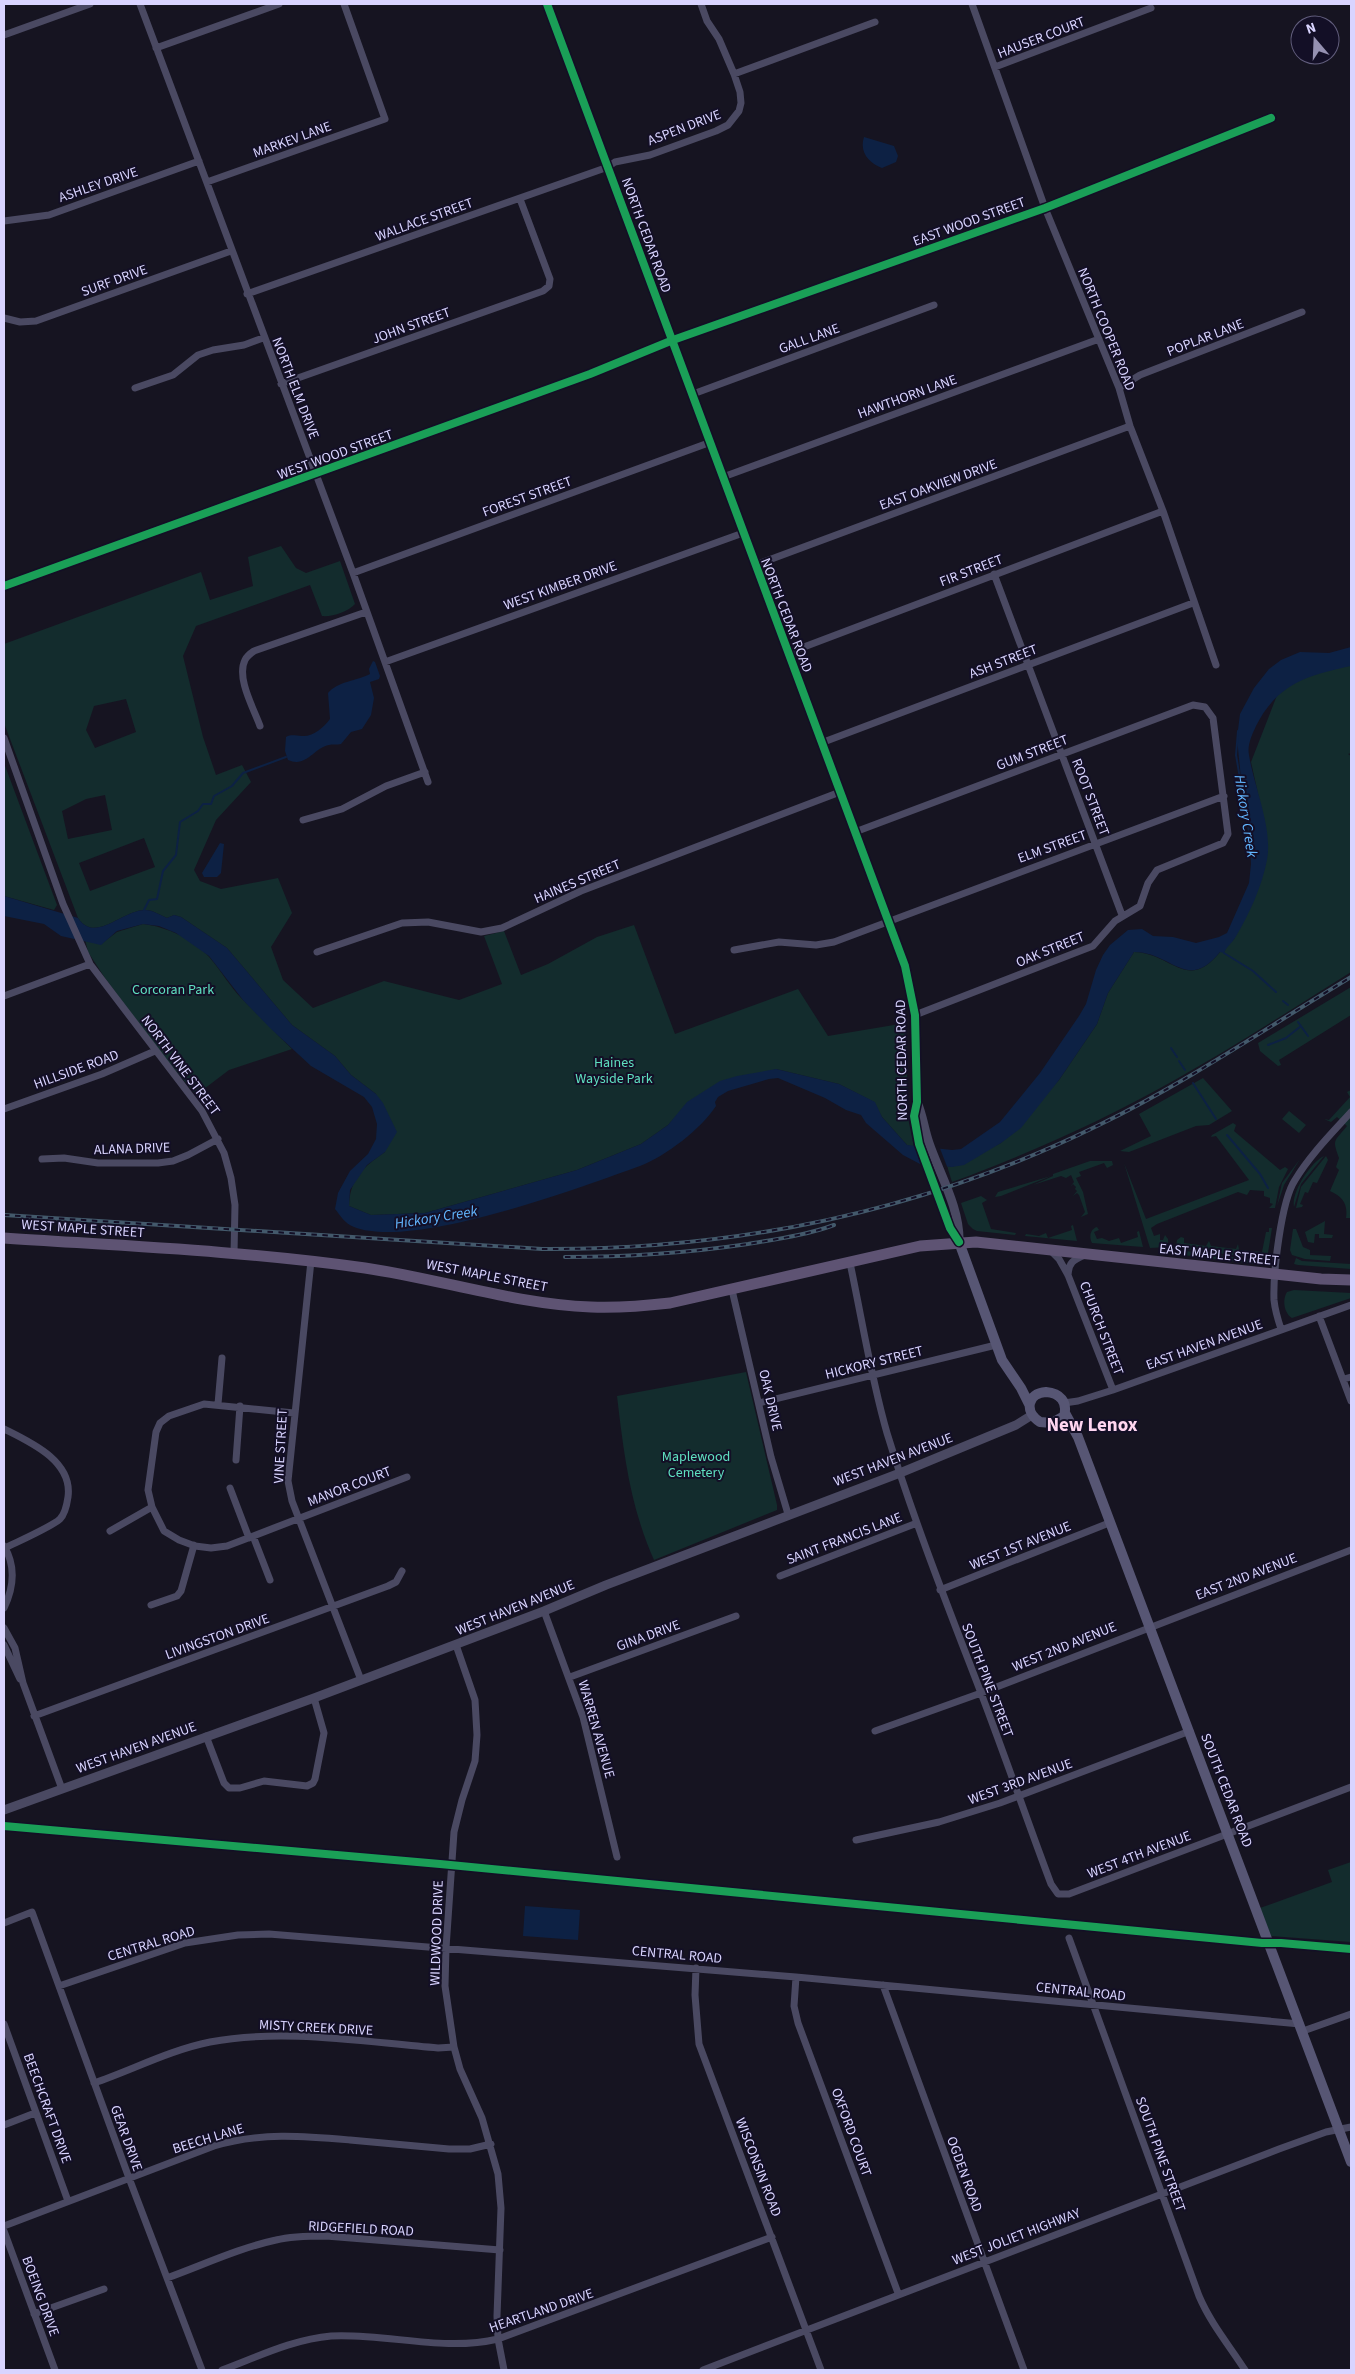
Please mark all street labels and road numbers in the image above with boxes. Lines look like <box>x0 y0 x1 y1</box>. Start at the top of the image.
street label: HAUSER COURT <box>995 12 1088 64</box>
street label: ASPEN DRIVE <box>645 105 724 151</box>
street label: MARKEV LANE <box>250 116 334 163</box>
street label: ASHLEY DRIVE <box>56 162 141 208</box>
street label: NORTH CEDAR ROAD <box>616 175 676 296</box>
street label: EAST WOOD STREET <box>910 192 1029 252</box>
street label: WALLACE STREET <box>373 193 477 247</box>
street label: SURF DRIVE <box>78 260 150 302</box>
street label: NORTH COOPER ROAD <box>1072 265 1140 394</box>
street label: JOHN STREET <box>369 302 454 349</box>
street label: POPLAR LANE <box>1164 314 1247 362</box>
street label: GALL LANE <box>776 319 843 359</box>
street label: NORTH ELM DRIVE <box>266 335 324 442</box>
street label: HAWTHORN LANE <box>855 370 960 424</box>
street label: WEST WOOD STREET <box>275 425 396 485</box>
street label: EAST OAKVIEW DRIVE <box>877 454 1000 516</box>
street label: FOREST STREET <box>480 471 575 522</box>
street label: FIR STREET <box>937 550 1006 592</box>
street label: NORTH CEDAR ROAD <box>755 555 817 675</box>
street label: WEST KIMBER DRIVE <box>501 556 620 616</box>
street label: ASH STREET <box>966 640 1041 684</box>
street label: GUM STREET <box>993 730 1072 776</box>
street label: ROOT STREET <box>1066 756 1114 839</box>
street label: ELM STREET <box>1015 825 1090 869</box>
street label: HAINES STREET <box>531 855 624 909</box>
street label: OAK STREET <box>1013 927 1088 973</box>
street label: NORTH CEDAR ROAD <box>891 999 913 1121</box>
street label: NORTH VINE STREET <box>136 1011 225 1120</box>
street label: HILLSIDE ROAD <box>31 1045 122 1095</box>
street label: ALANA DRIVE <box>94 1138 171 1160</box>
street label: WEST MAPLE STREET <box>21 1215 146 1243</box>
street label: EAST MAPLE STREET <box>1158 1239 1280 1271</box>
street label: WEST MAPLE STREET <box>424 1254 550 1298</box>
street label: CHURCH STREET <box>1074 1279 1128 1379</box>
street label: EAST HAVEN AVENUE <box>1143 1315 1266 1375</box>
street label: HICKORY STREET <box>823 1341 926 1385</box>
street label: OAK DRIVE <box>753 1368 787 1433</box>
street label: VINE STREET <box>269 1408 293 1484</box>
street label: WEST HAVEN AVENUE <box>831 1428 956 1492</box>
street label: MANOR COURT <box>305 1462 395 1512</box>
street label: SAINT FRANCIS LANE <box>784 1508 905 1570</box>
street label: WEST 1ST AVENUE <box>967 1516 1074 1575</box>
street label: EAST 2ND AVENUE <box>1193 1548 1300 1606</box>
street label: WEST HAVEN AVENUE <box>453 1575 578 1641</box>
street label: LIVINGSTON DRIVE <box>162 1609 272 1665</box>
street label: GINA DRIVE <box>614 1615 683 1657</box>
street label: WEST 2ND AVENUE <box>1009 1617 1119 1677</box>
street label: SOUTH PINE STREET <box>956 1620 1018 1741</box>
street label: WARREN AVENUE <box>572 1678 620 1781</box>
street label: WEST HAVEN AVENUE <box>74 1717 199 1779</box>
street label: SOUTH CEDAR ROAD <box>1195 1730 1257 1850</box>
street label: WEST 3RD AVENUE <box>965 1754 1075 1810</box>
street label: WEST 4TH AVENUE <box>1085 1826 1194 1884</box>
street label: WILDWOOD DRIVE <box>425 1880 449 1986</box>
street label: CENTRAL ROAD <box>105 1921 197 1967</box>
street label: CENTRAL ROAD <box>631 1941 723 1969</box>
street label: CENTRAL ROAD <box>1035 1977 1127 2007</box>
street label: MISTY CREEK DRIVE <box>258 2015 374 2041</box>
street label: BEECHCRAFT DRIVE <box>18 2051 76 2166</box>
street label: OXFORD COURT <box>826 2085 877 2180</box>
street label: SOUTH PINE STREET <box>1130 2094 1190 2215</box>
street label: GEAR DRIVE <box>105 2102 147 2174</box>
street label: WISCONSIN ROAD <box>730 2115 786 2220</box>
street label: BEECH LANE <box>170 2119 247 2159</box>
street label: OGDEN ROAD <box>941 2134 987 2215</box>
street label: WEST JOLIET HIGHWAY <box>949 2203 1084 2271</box>
street label: RIDGEFIELD ROAD <box>308 2216 414 2242</box>
street label: BOEING DRIVE <box>16 2253 64 2339</box>
street label: HEARTLAND DRIVE <box>486 2284 596 2338</box>

